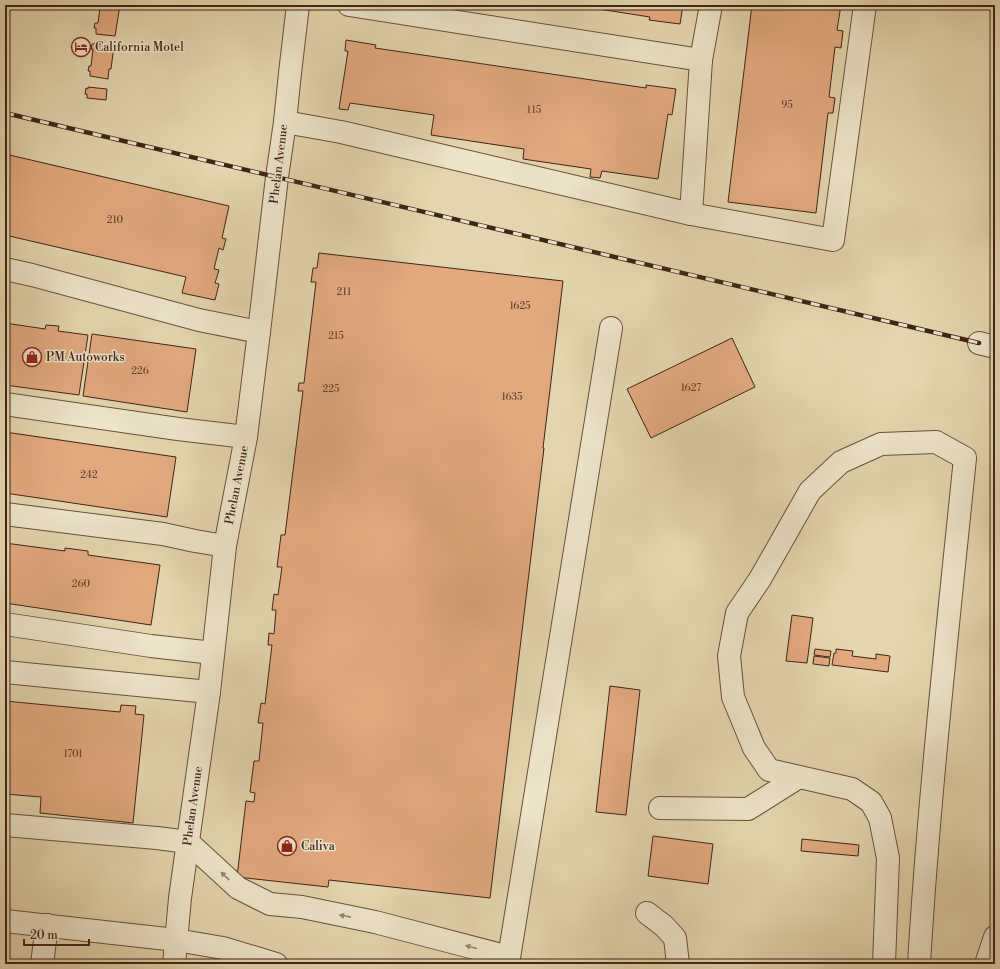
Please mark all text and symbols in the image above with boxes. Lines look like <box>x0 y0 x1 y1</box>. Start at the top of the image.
hotel icon: California Motel <box>70 36 92 58</box>
place label: California Motel <box>95 40 184 55</box>
house number: 95 <box>781 99 793 111</box>
house number: 115 <box>527 104 542 116</box>
street label: Phelan Avenue <box>267 123 291 205</box>
house number: 210 <box>107 214 124 226</box>
house number: 211 <box>337 286 352 298</box>
house number: 1625 <box>509 300 531 312</box>
house number: 215 <box>328 330 344 342</box>
shop icon: PM Autoworks <box>21 346 43 368</box>
place label: PM Autoworks <box>46 350 125 365</box>
house number: 226 <box>131 365 149 377</box>
house number: 1627 <box>681 382 701 394</box>
house number: 225 <box>323 383 340 395</box>
house number: 1635 <box>501 391 523 403</box>
street label: Phelan Avenue <box>222 444 252 526</box>
house number: 242 <box>80 469 98 481</box>
house number: 260 <box>72 578 91 590</box>
house number: 1701 <box>63 748 83 760</box>
street label: Phelan Avenue <box>180 765 206 847</box>
shop icon: Caliva <box>276 835 298 857</box>
place label: Caliva <box>301 839 336 854</box>
one-way arrow <box>220 871 230 881</box>
one-way arrow <box>339 912 352 918</box>
scale bar <box>24 921 89 947</box>
text: 20 m <box>30 928 58 943</box>
one-way arrow <box>465 944 477 950</box>

